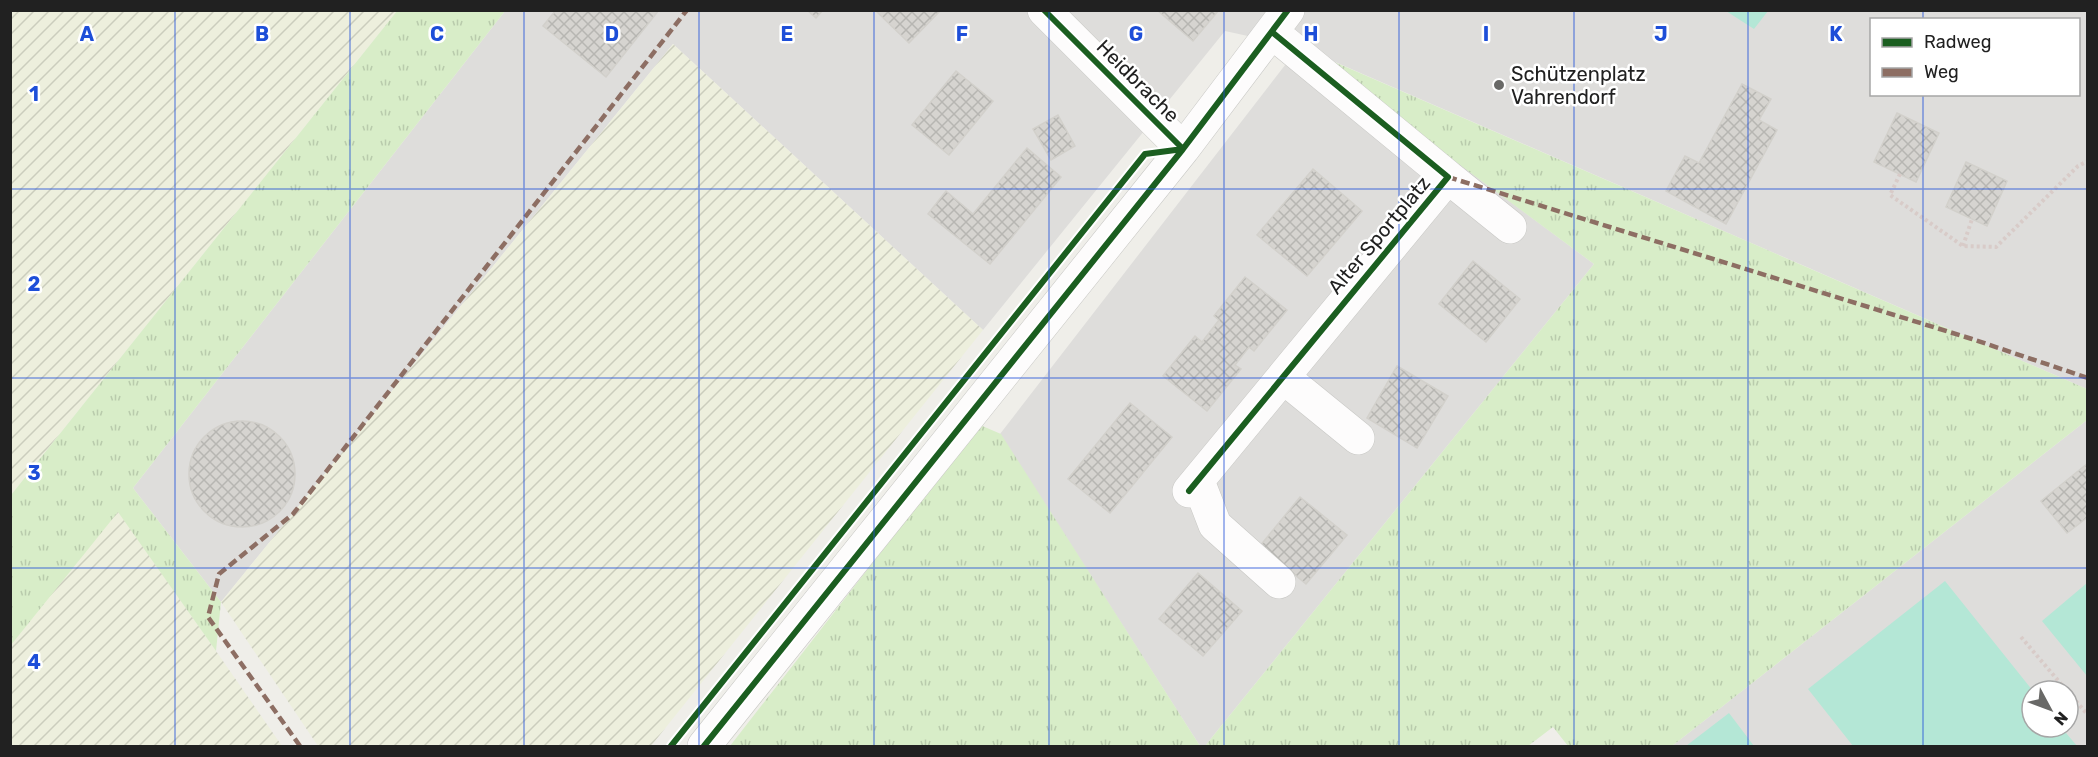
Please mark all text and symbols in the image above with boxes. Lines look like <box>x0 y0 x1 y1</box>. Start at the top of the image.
legend <box>1870 18 2080 96</box>
text: A <box>80 22 95 46</box>
text: B <box>255 22 269 46</box>
text: C <box>430 22 444 46</box>
text: D <box>605 22 619 46</box>
text: E <box>781 22 793 46</box>
text: F <box>956 22 968 46</box>
text: G <box>1129 22 1143 46</box>
text: H <box>1304 22 1318 46</box>
text: I <box>1483 22 1489 46</box>
text: J <box>1654 22 1668 46</box>
text: K <box>1829 22 1843 46</box>
text: Radweg <box>1924 31 1991 53</box>
street label: Heidbrache <box>1092 35 1184 127</box>
text: Weg <box>1924 61 1959 83</box>
place label: Schützenplatz Vahrendorf <box>1511 62 1646 109</box>
marker: Schützenplatz Vahrendorf <box>1492 78 1506 92</box>
text: 1 <box>29 82 39 106</box>
street label: Alter Sportplatz <box>1323 171 1435 299</box>
text: 2 <box>28 272 41 296</box>
text: 3 <box>27 461 41 485</box>
text: 4 <box>27 650 41 674</box>
north arrow <box>2020 679 2080 739</box>
text: N <box>2050 708 2072 729</box>

